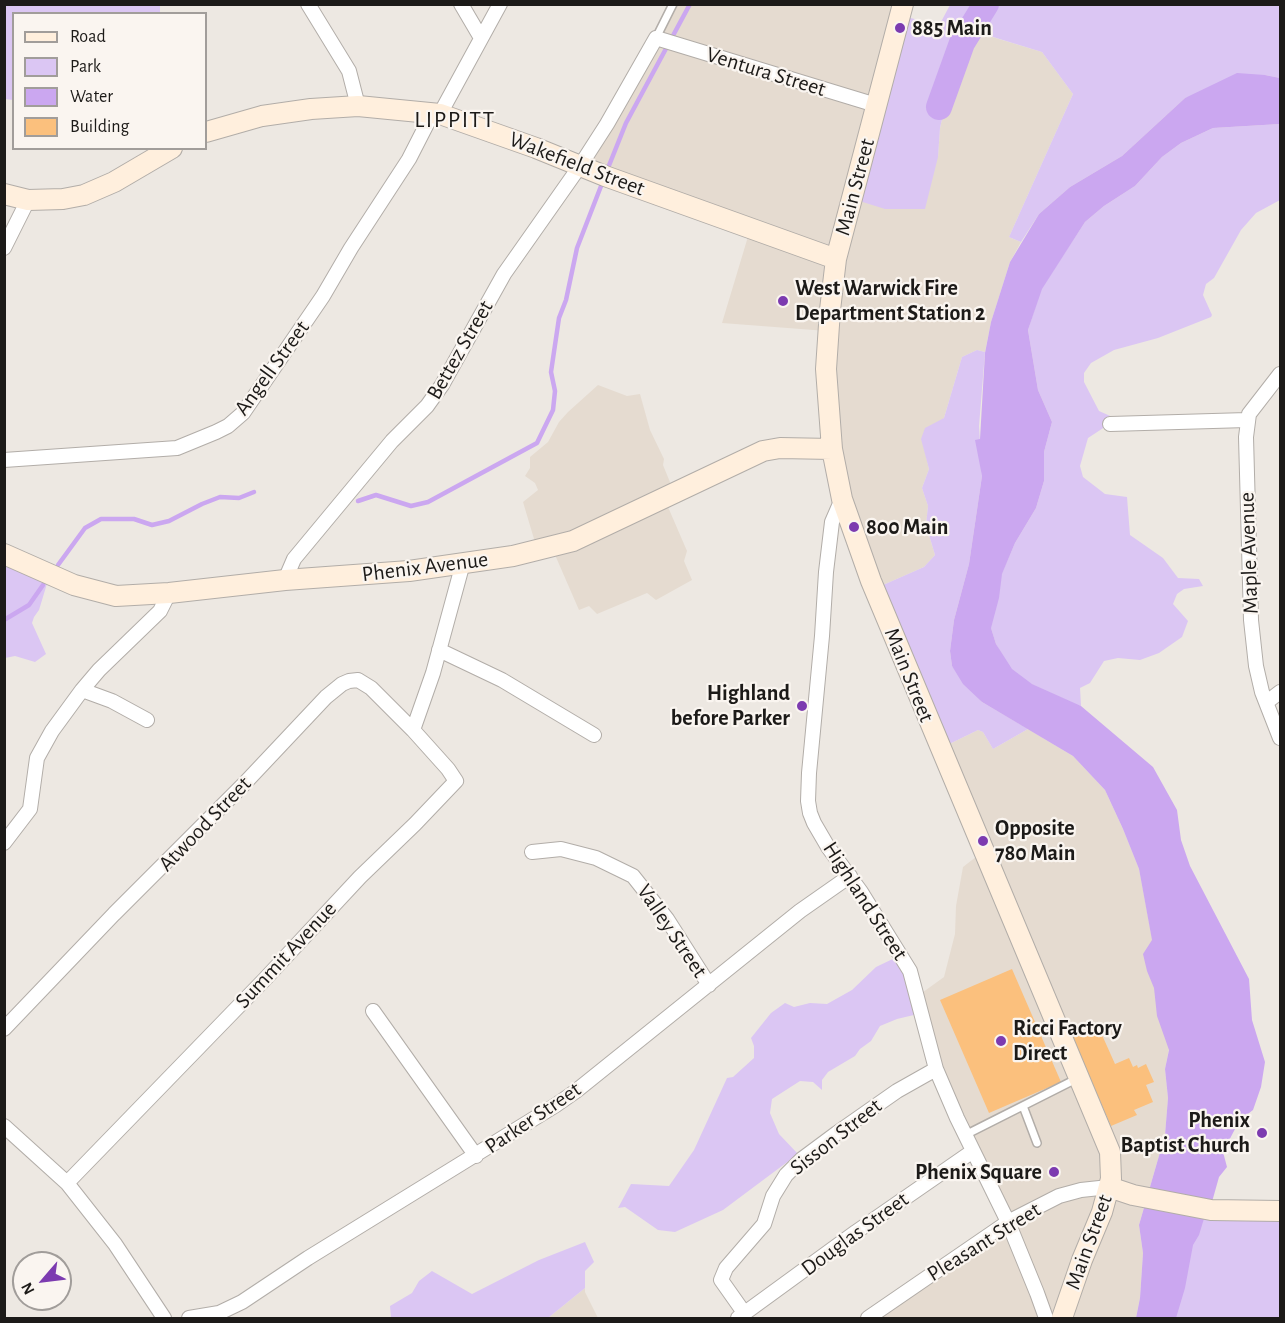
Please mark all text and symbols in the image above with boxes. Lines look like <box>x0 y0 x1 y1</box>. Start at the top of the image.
legend <box>12 12 207 150</box>
place label: 885 Main <box>912 15 992 41</box>
marker: 885 Main <box>893 21 907 35</box>
text: Road <box>70 28 106 46</box>
street label: Ventura Street <box>703 41 829 103</box>
text: Park <box>70 58 101 76</box>
text: Water <box>70 88 113 106</box>
district label: LIPPITT <box>414 106 496 134</box>
text: Building <box>70 118 129 136</box>
street label: Wakefield Street <box>505 126 649 202</box>
street label: Main Street <box>829 136 881 238</box>
place label: West Warwick Fire Department Station 2 <box>795 275 985 326</box>
marker: West Warwick Fire Department Station 2 <box>776 294 790 308</box>
street label: Bettez Street <box>421 296 499 404</box>
street label: Angell Street <box>229 315 315 421</box>
street label: Maple Avenue <box>1234 492 1264 614</box>
place label: 800 Main <box>866 514 948 540</box>
marker: 800 Main <box>847 520 861 534</box>
street label: Phenix Avenue <box>360 546 490 588</box>
street label: Main Street <box>878 624 940 726</box>
place label: Highland before Parker <box>671 680 790 732</box>
marker: Highland before Parker <box>795 699 809 713</box>
street label: Atwood Street <box>153 771 257 877</box>
place label: Opposite 780 Main <box>995 815 1075 866</box>
marker: Opposite 780 Main <box>976 834 990 848</box>
street label: Highland Street <box>817 837 913 965</box>
street label: Valley Street <box>631 879 713 983</box>
street label: Summit Avenue <box>230 896 342 1014</box>
place label: Ricci Factory Direct <box>1013 1015 1122 1066</box>
marker: Ricci Factory Direct <box>994 1034 1008 1048</box>
street label: Parker Street <box>480 1076 586 1160</box>
street label: Sisson Street <box>785 1093 887 1181</box>
place label: Phenix Baptist Church <box>1121 1107 1250 1158</box>
marker: Phenix Baptist Church <box>1255 1126 1269 1140</box>
place label: Phenix Square <box>915 1159 1042 1185</box>
marker: Phenix Square <box>1047 1165 1061 1179</box>
street label: Douglas Street <box>796 1186 914 1282</box>
street label: Main Street <box>1060 1191 1118 1293</box>
street label: Pleasant Street <box>922 1197 1046 1287</box>
north arrow <box>12 1251 72 1311</box>
text: N <box>18 1280 38 1297</box>

